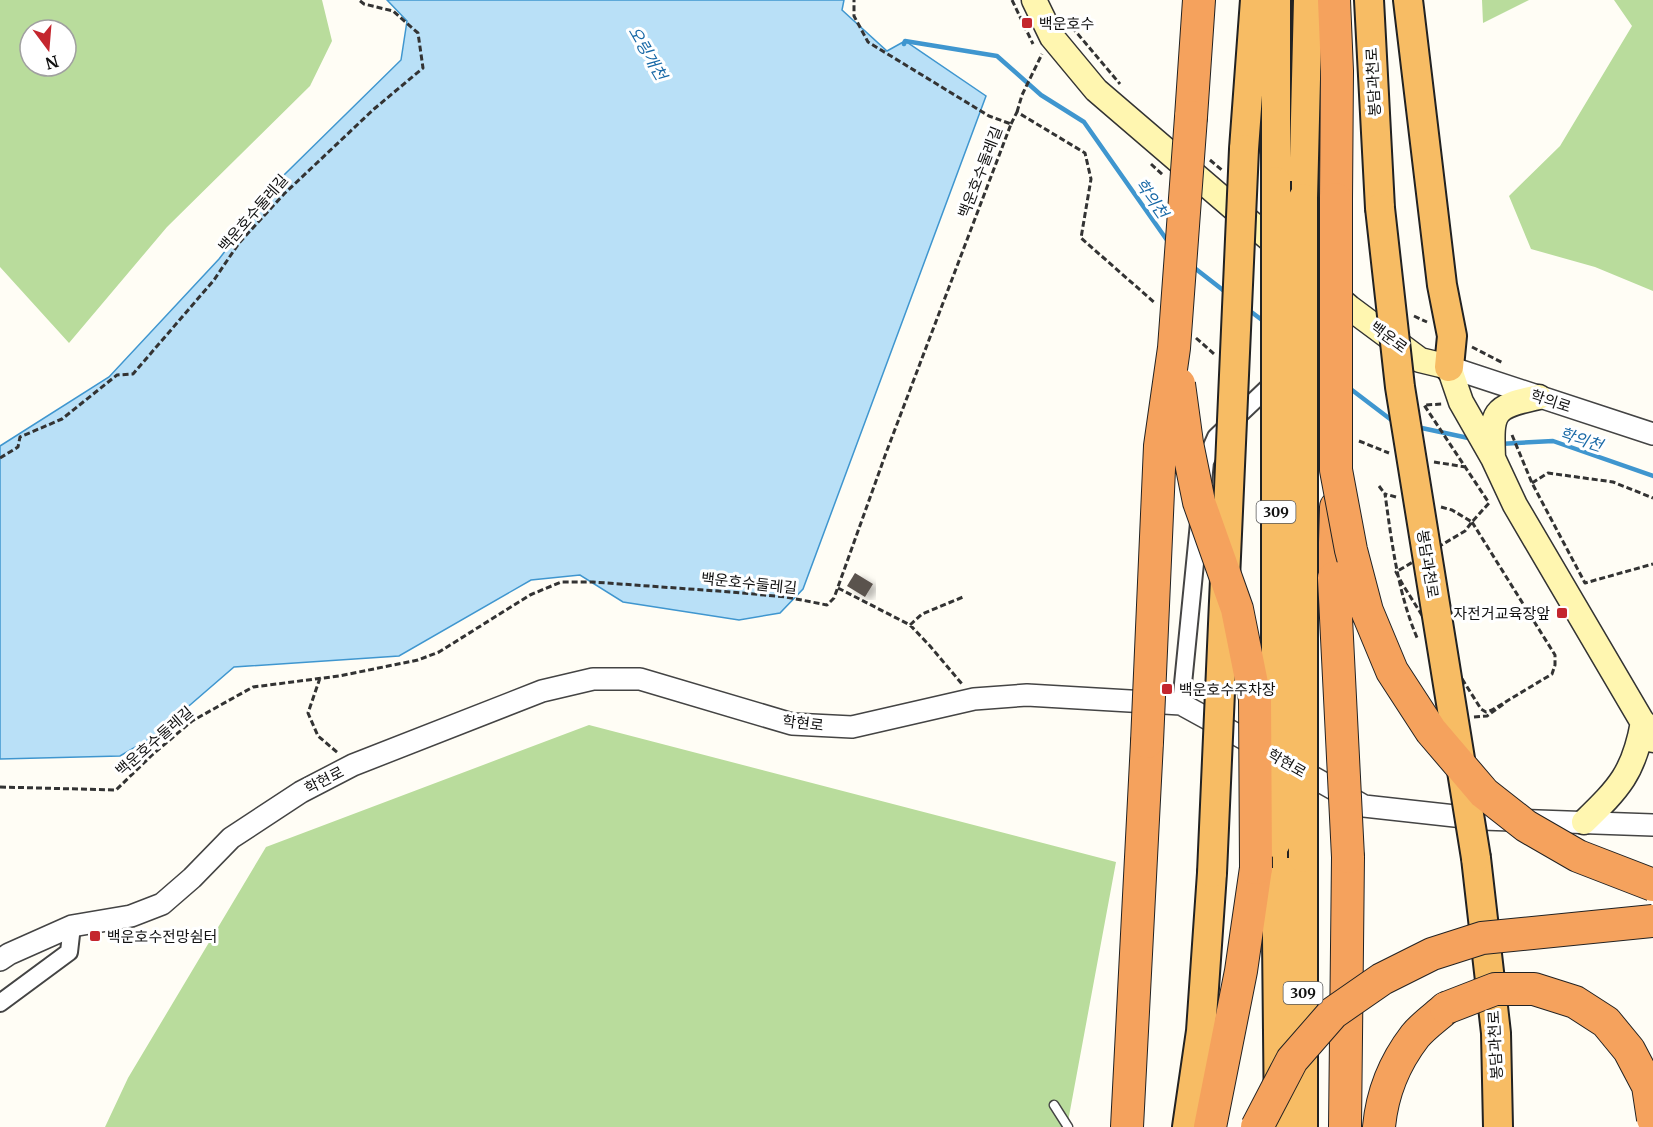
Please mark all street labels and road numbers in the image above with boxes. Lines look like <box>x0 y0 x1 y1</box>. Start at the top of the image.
street label: 봉담과천로 <box>1362 47 1384 117</box>
street label: 백운호수둘레길 <box>954 123 1006 221</box>
street label: 백운호수둘레길 <box>214 170 292 256</box>
street label: 백운로 <box>1367 317 1411 357</box>
street label: 학의로 <box>1528 386 1574 416</box>
road number: 309 <box>1256 501 1296 523</box>
street label: 봉담과천로 <box>1413 528 1443 600</box>
street label: 백운호수둘레길 <box>700 569 798 597</box>
street label: 백운호수둘레길 <box>111 702 197 780</box>
street label: 학현로 <box>781 711 825 735</box>
street label: 학현로 <box>1264 744 1310 782</box>
street label: 학현로 <box>301 762 347 798</box>
road number: 309 <box>1284 982 1322 1004</box>
street label: 봉담과천로 <box>1484 1010 1506 1080</box>

